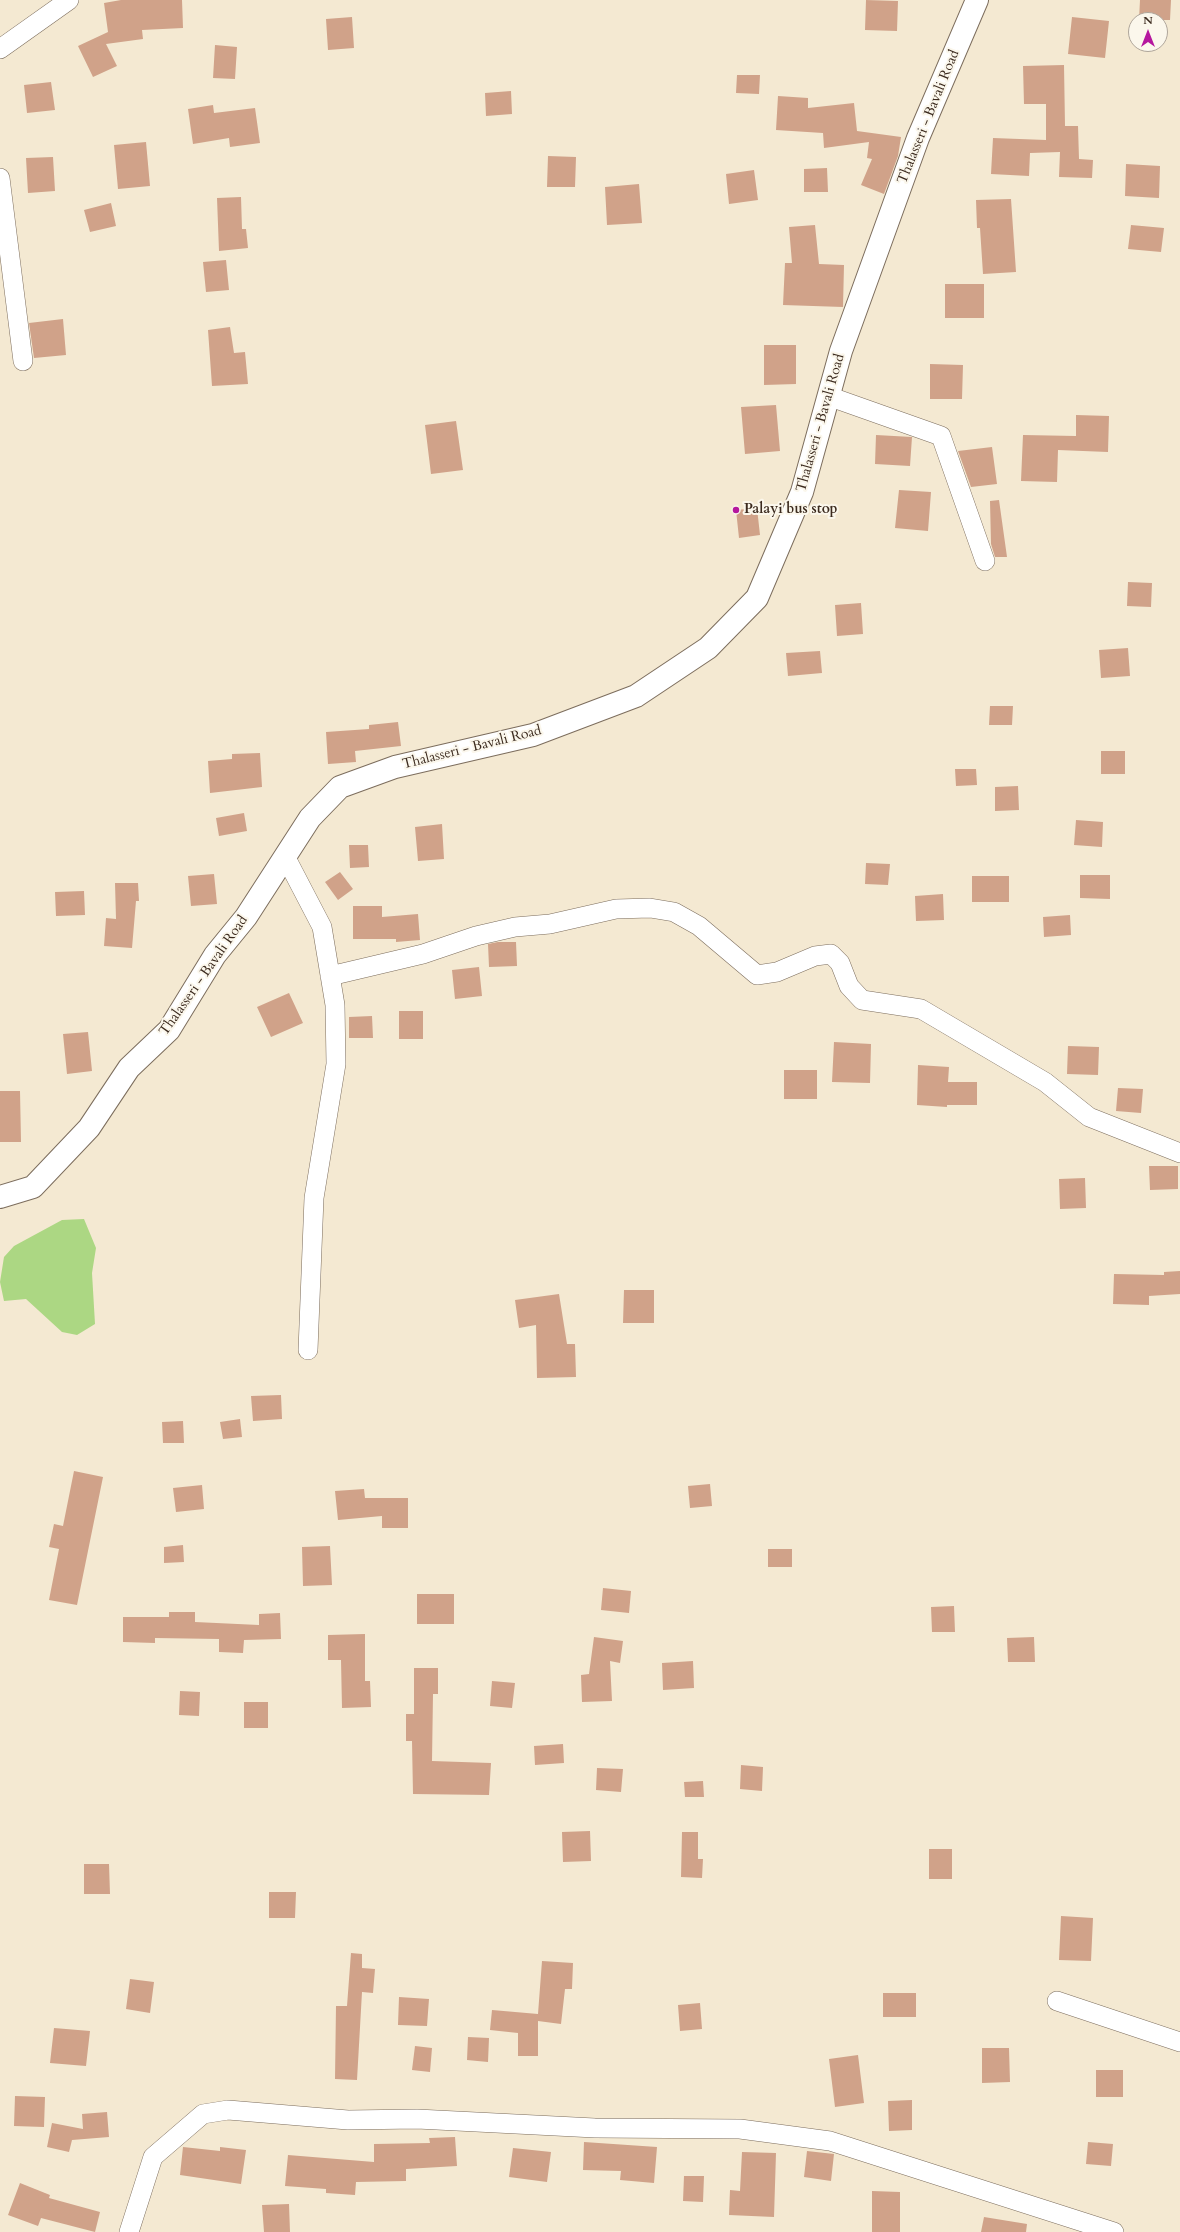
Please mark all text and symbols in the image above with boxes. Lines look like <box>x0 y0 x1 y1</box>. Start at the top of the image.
north arrow <box>1128 12 1168 52</box>
text: N <box>1143 13 1153 28</box>
street label: Thalasseri - Bavali Road <box>894 48 964 186</box>
street label: Thalasseri - Bavali Road <box>793 352 849 494</box>
place label: Palayi bus stop <box>744 502 837 518</box>
marker: Palayi bus stop <box>731 505 741 515</box>
street label: Thalasseri - Bavali Road <box>401 723 543 773</box>
street label: Thalasseri - Bavali Road <box>156 913 252 1039</box>

